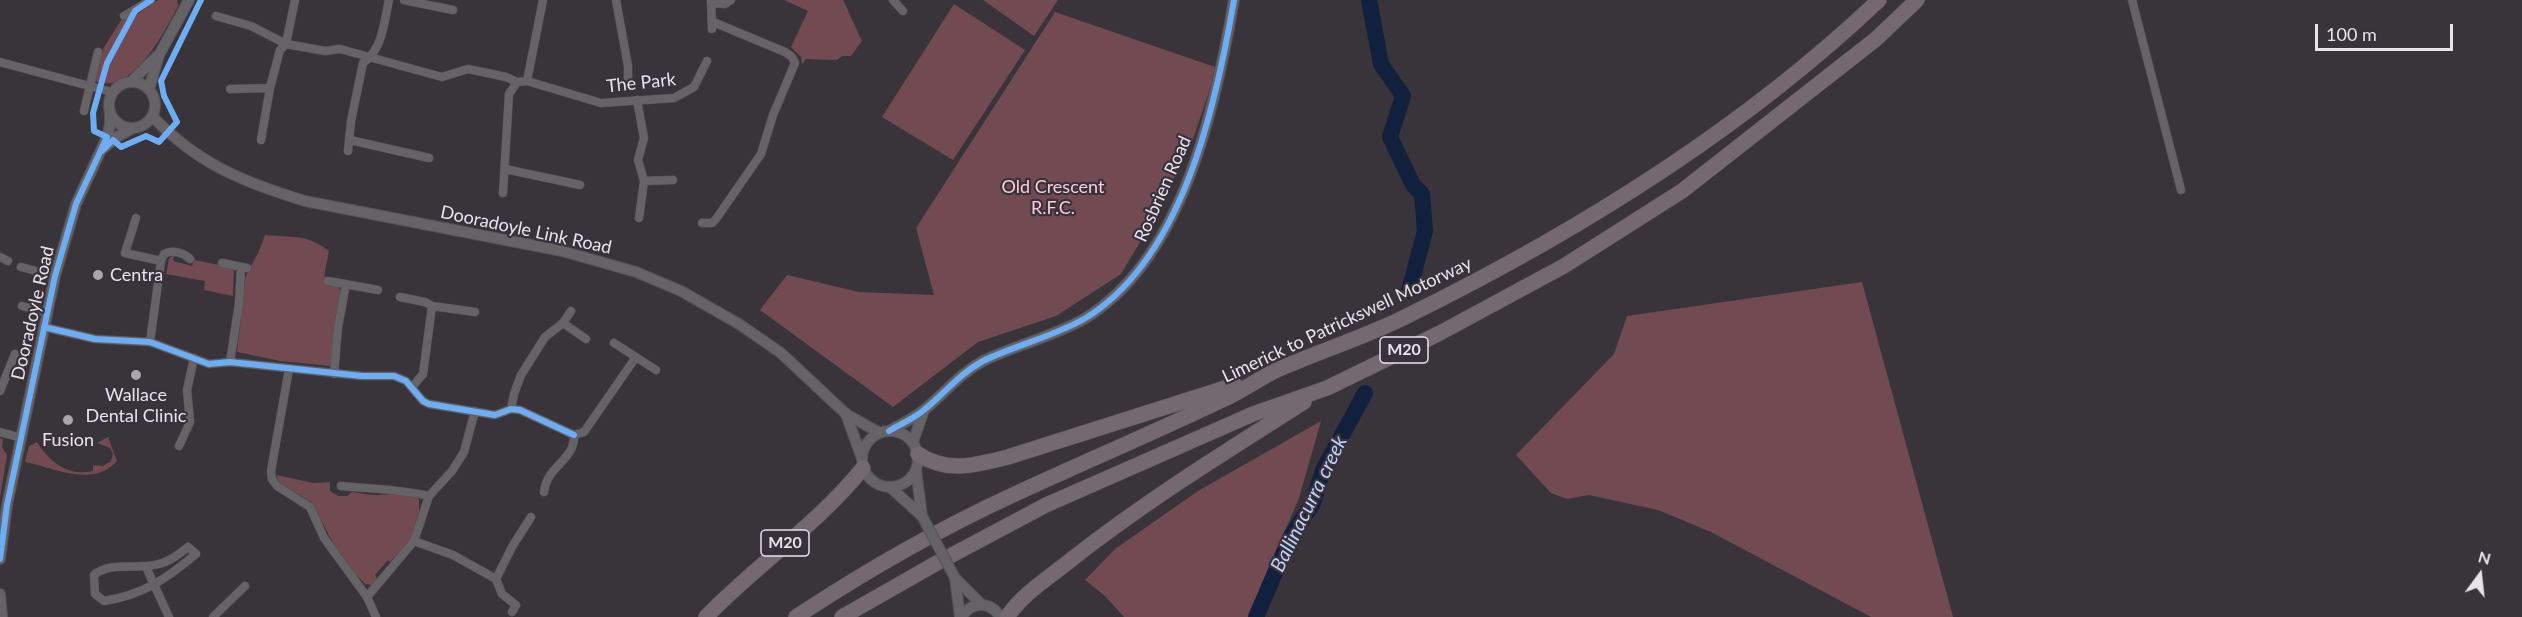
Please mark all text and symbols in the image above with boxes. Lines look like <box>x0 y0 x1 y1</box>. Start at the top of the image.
scale bar <box>2318 12 2456 50</box>
text: 100 m <box>2326 23 2377 45</box>
street label: The Park <box>605 69 677 97</box>
street label: Rosbrien Road <box>1130 133 1196 245</box>
park label: Old Crescent R.F.C. <box>1002 176 1104 219</box>
street label: Dooradoyle Link Road <box>439 201 613 259</box>
street label: Dooradoyle Road <box>7 244 59 382</box>
street label: Limerick to Patrickswell Motorway <box>1219 253 1475 387</box>
place label: Centra <box>110 264 163 286</box>
marker: Centra <box>91 268 105 282</box>
road number: M20 <box>1380 337 1428 363</box>
marker: Wallace Dental Clinic <box>129 368 143 382</box>
place label: Wallace Dental Clinic <box>86 384 186 426</box>
marker: Fusion <box>61 413 75 427</box>
place label: Fusion <box>42 429 94 451</box>
water label: Ballinacurra creek <box>1266 432 1352 576</box>
road number: M20 <box>761 530 809 556</box>
north arrow <box>2450 545 2510 605</box>
text: N <box>2476 546 2493 568</box>

